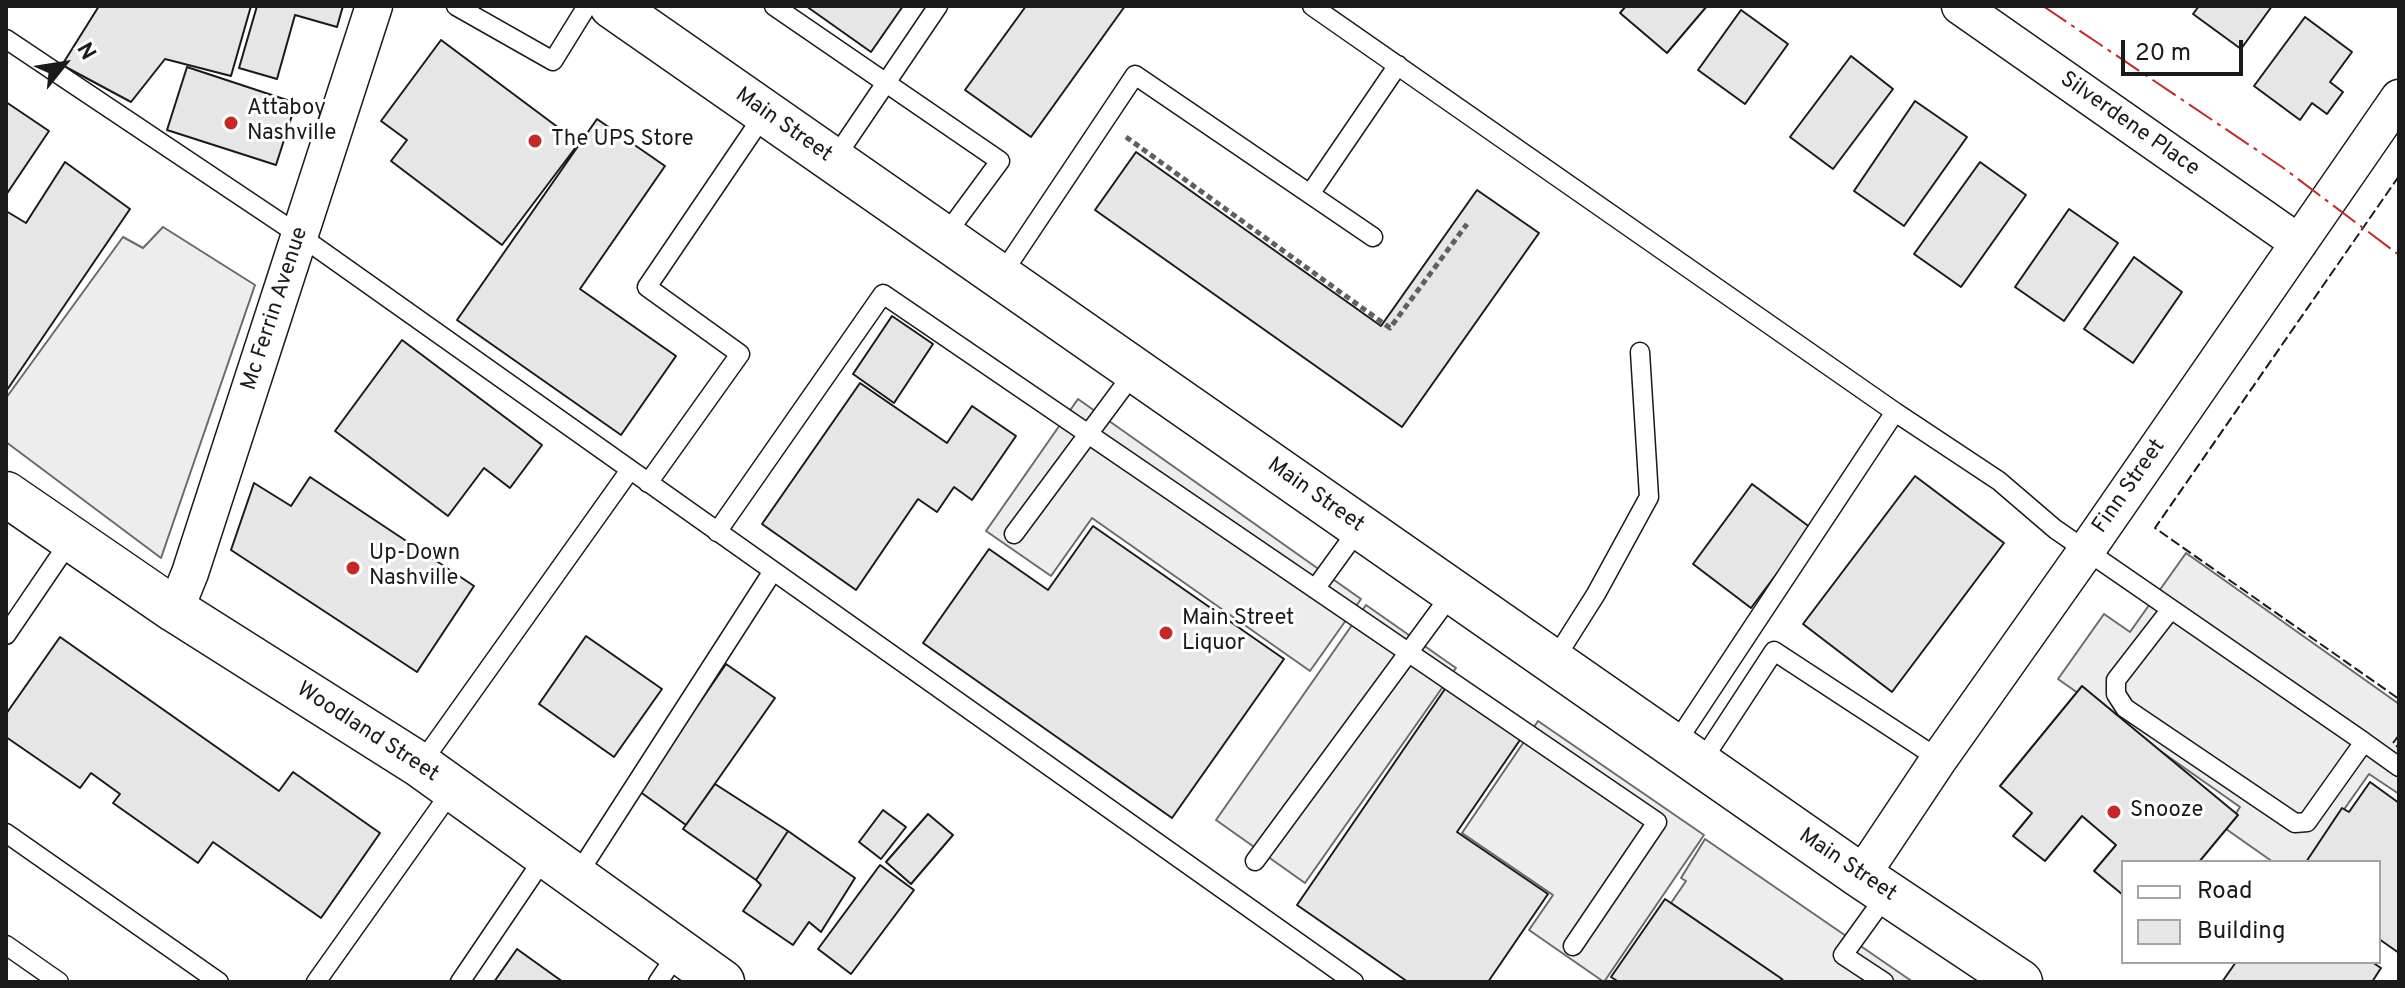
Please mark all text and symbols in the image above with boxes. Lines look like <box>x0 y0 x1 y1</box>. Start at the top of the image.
north arrow <box>24 24 104 104</box>
scale bar <box>2125 24 2247 74</box>
text: N <box>70 38 101 65</box>
text: 20 m <box>2135 39 2191 69</box>
street label: Silverdene Place <box>2054 67 2204 183</box>
street label: Main Street <box>729 83 837 169</box>
place label: Attaboy Nashville <box>247 97 336 148</box>
marker: Attaboy Nashville <box>222 114 240 132</box>
place label: The UPS Store <box>551 128 694 154</box>
marker: The UPS Store <box>526 132 544 150</box>
street label: Mc Ferrin Avenue <box>237 224 315 394</box>
street label: Finn Street <box>2088 435 2172 539</box>
street label: Main Street <box>1261 453 1369 539</box>
place label: Up-Down Nashville <box>369 542 460 594</box>
marker: Up-Down Nashville <box>344 559 362 577</box>
place label: Main Street Liquor <box>1182 607 1294 658</box>
marker: Main Street Liquor <box>1157 624 1175 642</box>
street label: Woodland Street <box>291 677 443 789</box>
place label: Snooze <box>2130 799 2203 825</box>
marker: Snooze <box>2105 803 2123 821</box>
street label: Main Street <box>1793 824 1901 908</box>
legend <box>2121 860 2381 964</box>
text: Road <box>2197 877 2253 907</box>
text: Building <box>2197 917 2286 947</box>

